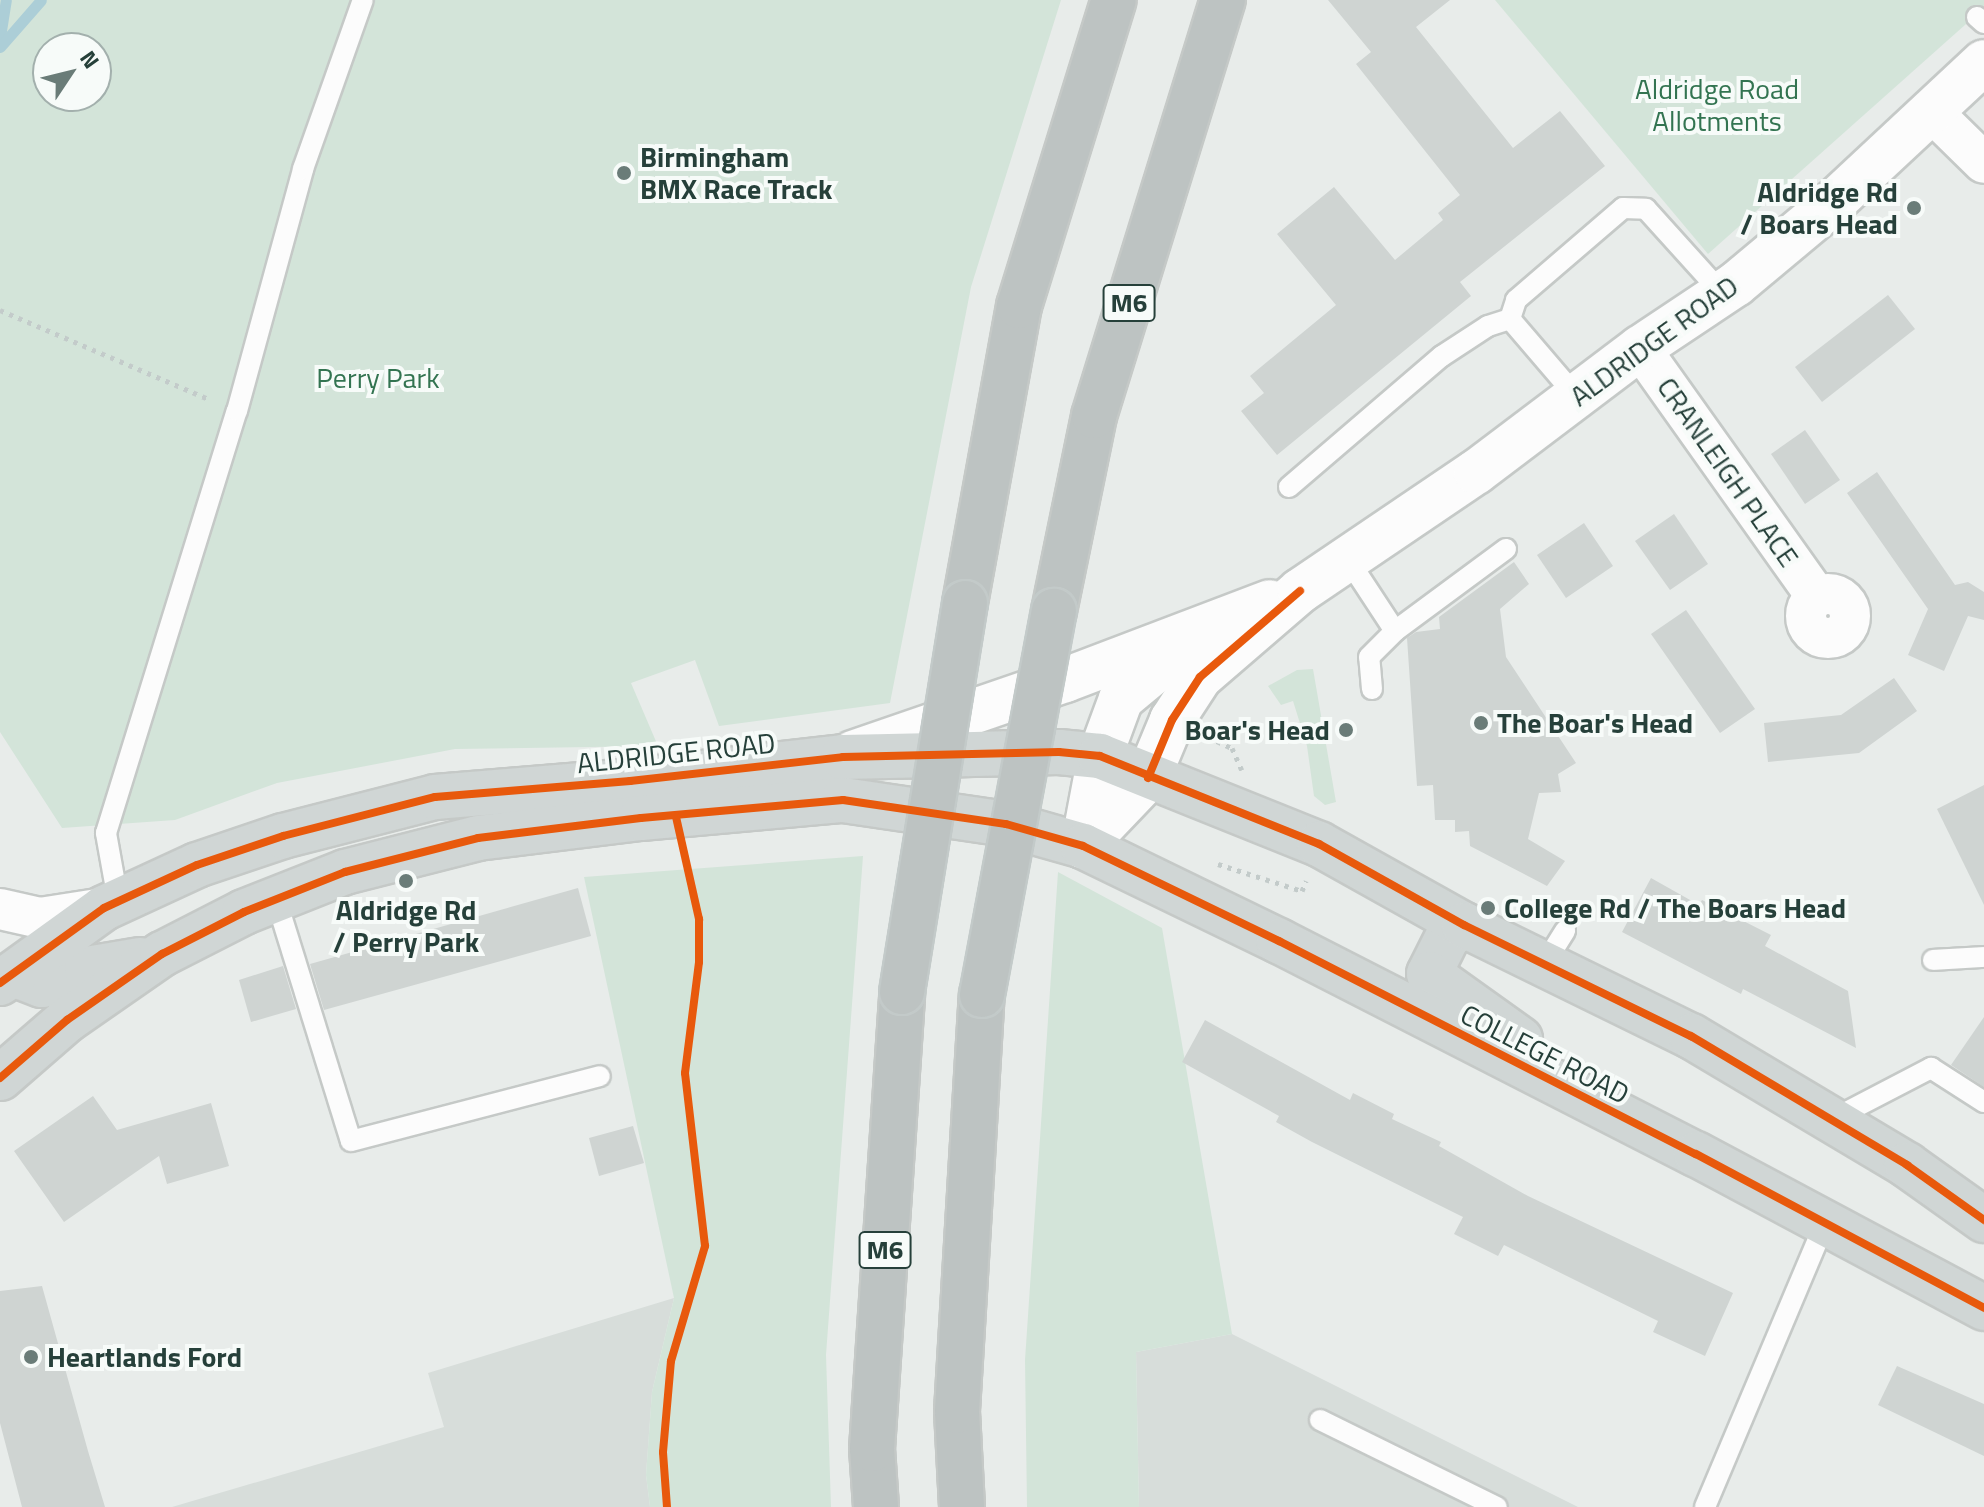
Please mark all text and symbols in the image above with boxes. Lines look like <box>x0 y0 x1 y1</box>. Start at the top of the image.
north arrow <box>32 32 112 112</box>
text: N <box>72 43 108 75</box>
park label: Aldridge Road Allotments <box>1635 72 1799 138</box>
place label: Birmingham BMX Race Track <box>640 140 832 206</box>
marker: Birmingham BMX Race Track <box>615 164 633 182</box>
place label: Aldridge Rd / Boars Head <box>1740 175 1898 241</box>
marker: Aldridge Rd / Boars Head <box>1905 199 1923 217</box>
street label: ALDRIDGE ROAD <box>1563 269 1745 413</box>
road number: M6 <box>1101 281 1157 325</box>
park label: Perry Park <box>316 361 440 395</box>
street label: CRANLEIGH PLACE <box>1650 371 1806 573</box>
place label: The Boar's Head <box>1497 706 1693 740</box>
place label: Boar's Head <box>1185 713 1330 747</box>
marker: The Boar's Head <box>1472 714 1490 732</box>
marker: Boar's Head <box>1337 721 1355 739</box>
street label: ALDRIDGE ROAD <box>575 726 777 780</box>
marker: Aldridge Rd / Perry Park <box>397 872 415 890</box>
place label: College Rd / The Boars Head <box>1504 891 1846 925</box>
place label: Aldridge Rd / Perry Park <box>333 893 479 959</box>
marker: College Rd / The Boars Head <box>1479 899 1497 917</box>
street label: COLLEGE ROAD <box>1455 997 1635 1111</box>
road number: M6 <box>857 1228 913 1272</box>
place label: Heartlands Ford <box>47 1340 242 1374</box>
marker: Heartlands Ford <box>22 1348 40 1366</box>

